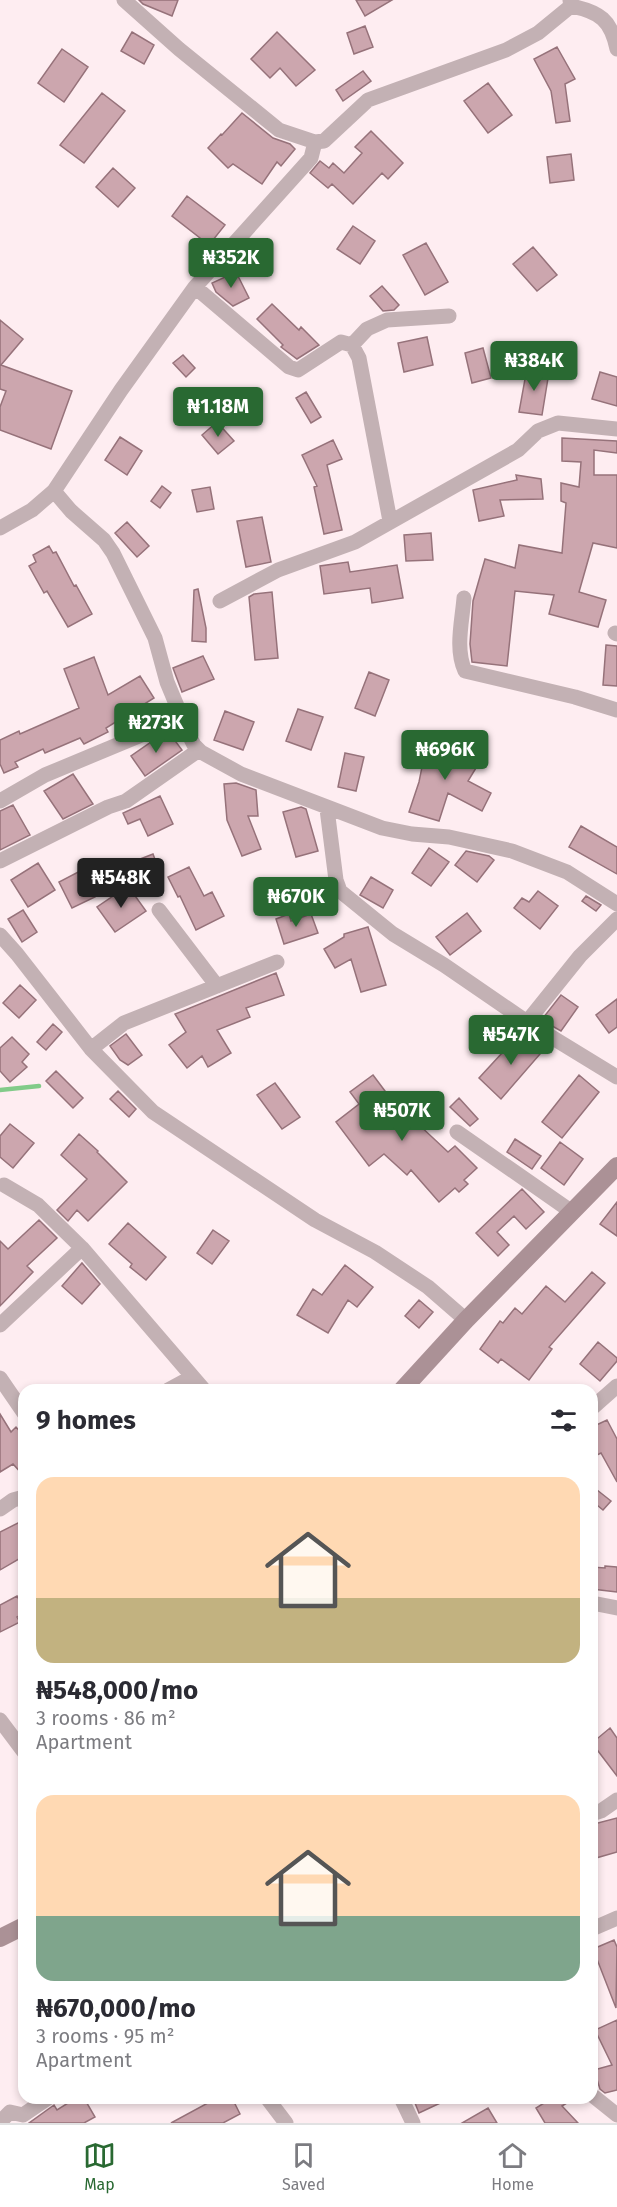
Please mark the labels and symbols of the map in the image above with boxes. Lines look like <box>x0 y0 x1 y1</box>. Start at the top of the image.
pin: ₦352K <box>189 238 273 289</box>
pin: ₦384K <box>492 341 576 392</box>
pin: ₦1.18M <box>169 387 267 438</box>
pin: ₦273K <box>114 703 198 754</box>
pin: ₦696K <box>403 730 487 781</box>
pin: ₦548K <box>79 858 163 909</box>
pin: ₦670K <box>254 877 338 928</box>
pin: ₦547K <box>469 1015 553 1066</box>
pin: ₦507K <box>360 1091 444 1142</box>

